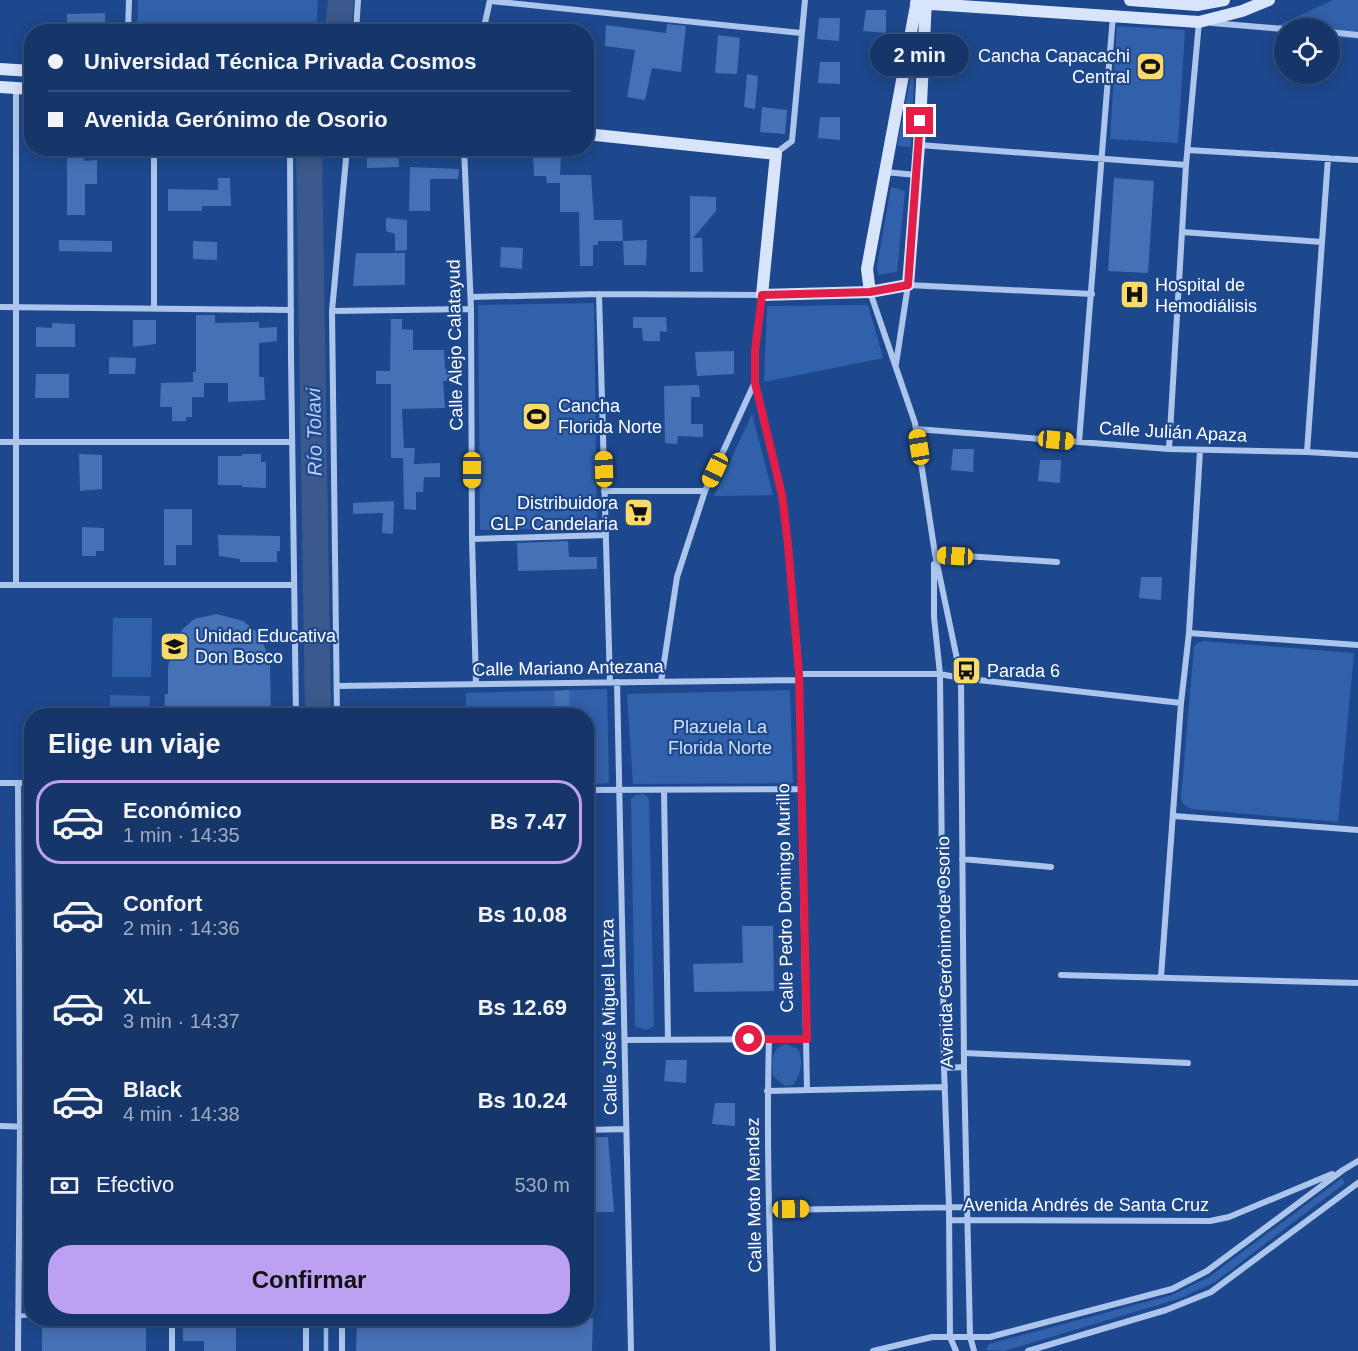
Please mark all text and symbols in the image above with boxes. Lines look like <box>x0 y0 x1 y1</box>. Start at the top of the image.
map controls <box>1274 18 1340 84</box>
button: locate <box>1274 18 1340 84</box>
callout: 2 min <box>870 34 970 76</box>
text: 2 min <box>893 44 946 66</box>
place label: Cancha Capacachi Central <box>978 46 1130 87</box>
text: Universidad Técnica Privada Cosmos <box>84 49 477 74</box>
sports icon: Cancha Capacachi Central <box>1135 50 1167 82</box>
text: Avenida Gerónimo de Osorio <box>84 107 388 132</box>
route end <box>906 107 933 134</box>
street label: Calle Alejo Calatayud <box>444 259 466 431</box>
place label: Hospital de Hemodiálisis <box>1155 275 1257 316</box>
hospital icon: Hospital de Hemodiálisis <box>1118 279 1150 311</box>
water label: Río Tolavi <box>302 387 326 476</box>
place label: Cancha Florida Norte <box>558 396 662 437</box>
sports icon: Cancha Florida Norte <box>521 400 553 432</box>
street label: Calle Julián Apaza <box>1099 418 1248 446</box>
car <box>907 428 931 466</box>
car <box>1037 429 1075 451</box>
car <box>699 450 731 490</box>
car <box>594 451 614 487</box>
car <box>463 452 481 488</box>
place label: Distribuidora GLP Candelaria <box>490 493 619 534</box>
supermarket icon: Distribuidora GLP Candelaria <box>623 497 655 529</box>
car <box>937 546 973 566</box>
place label: Unidad Educativa Don Bosco <box>195 626 337 667</box>
school or university icon: Unidad Educativa Don Bosco <box>158 630 190 662</box>
bus stop icon: Parada 6 <box>950 655 982 687</box>
street label: Calle Mariano Antezana <box>472 656 665 680</box>
place label: Parada 6 <box>987 661 1060 681</box>
park label: Plazuela La Florida Norte <box>668 717 772 758</box>
text: Elige un viaje <box>48 729 221 759</box>
street label: Calle Pedro Domingo Murillo <box>773 783 797 1013</box>
icon: car <box>51 795 105 849</box>
text: Económico <box>123 798 242 823</box>
text: Bs 7.47 <box>490 809 567 834</box>
text: 1 min · 14:35 <box>123 824 240 846</box>
street label: Avenida Gerónimo de Osorio <box>933 836 957 1068</box>
icon: car <box>51 888 105 942</box>
text: Confort <box>123 891 202 916</box>
text: Bs 10.08 <box>478 902 567 927</box>
text: 2 min · 14:36 <box>123 917 240 939</box>
street label: Calle José Miguel Lanza <box>597 918 621 1115</box>
icon: car <box>51 981 105 1035</box>
text: XL <box>123 984 151 1009</box>
text: Bs 12.69 <box>478 995 567 1020</box>
text: 3 min · 14:37 <box>123 1010 240 1032</box>
route start <box>735 1025 762 1052</box>
icon: car <box>51 1074 105 1128</box>
text: Black <box>123 1077 182 1102</box>
text: Bs 10.24 <box>478 1088 567 1113</box>
text: 4 min · 14:38 <box>123 1103 240 1125</box>
street label: Calle Moto Mendez <box>743 1117 765 1273</box>
icon: cash <box>48 1169 81 1202</box>
text: Efectivo <box>96 1172 174 1197</box>
text: 530 m <box>514 1174 570 1196</box>
street label: Avenida Andrés de Santa Cruz <box>963 1195 1209 1215</box>
car <box>773 1200 809 1218</box>
button: Confirmar <box>48 1245 570 1314</box>

